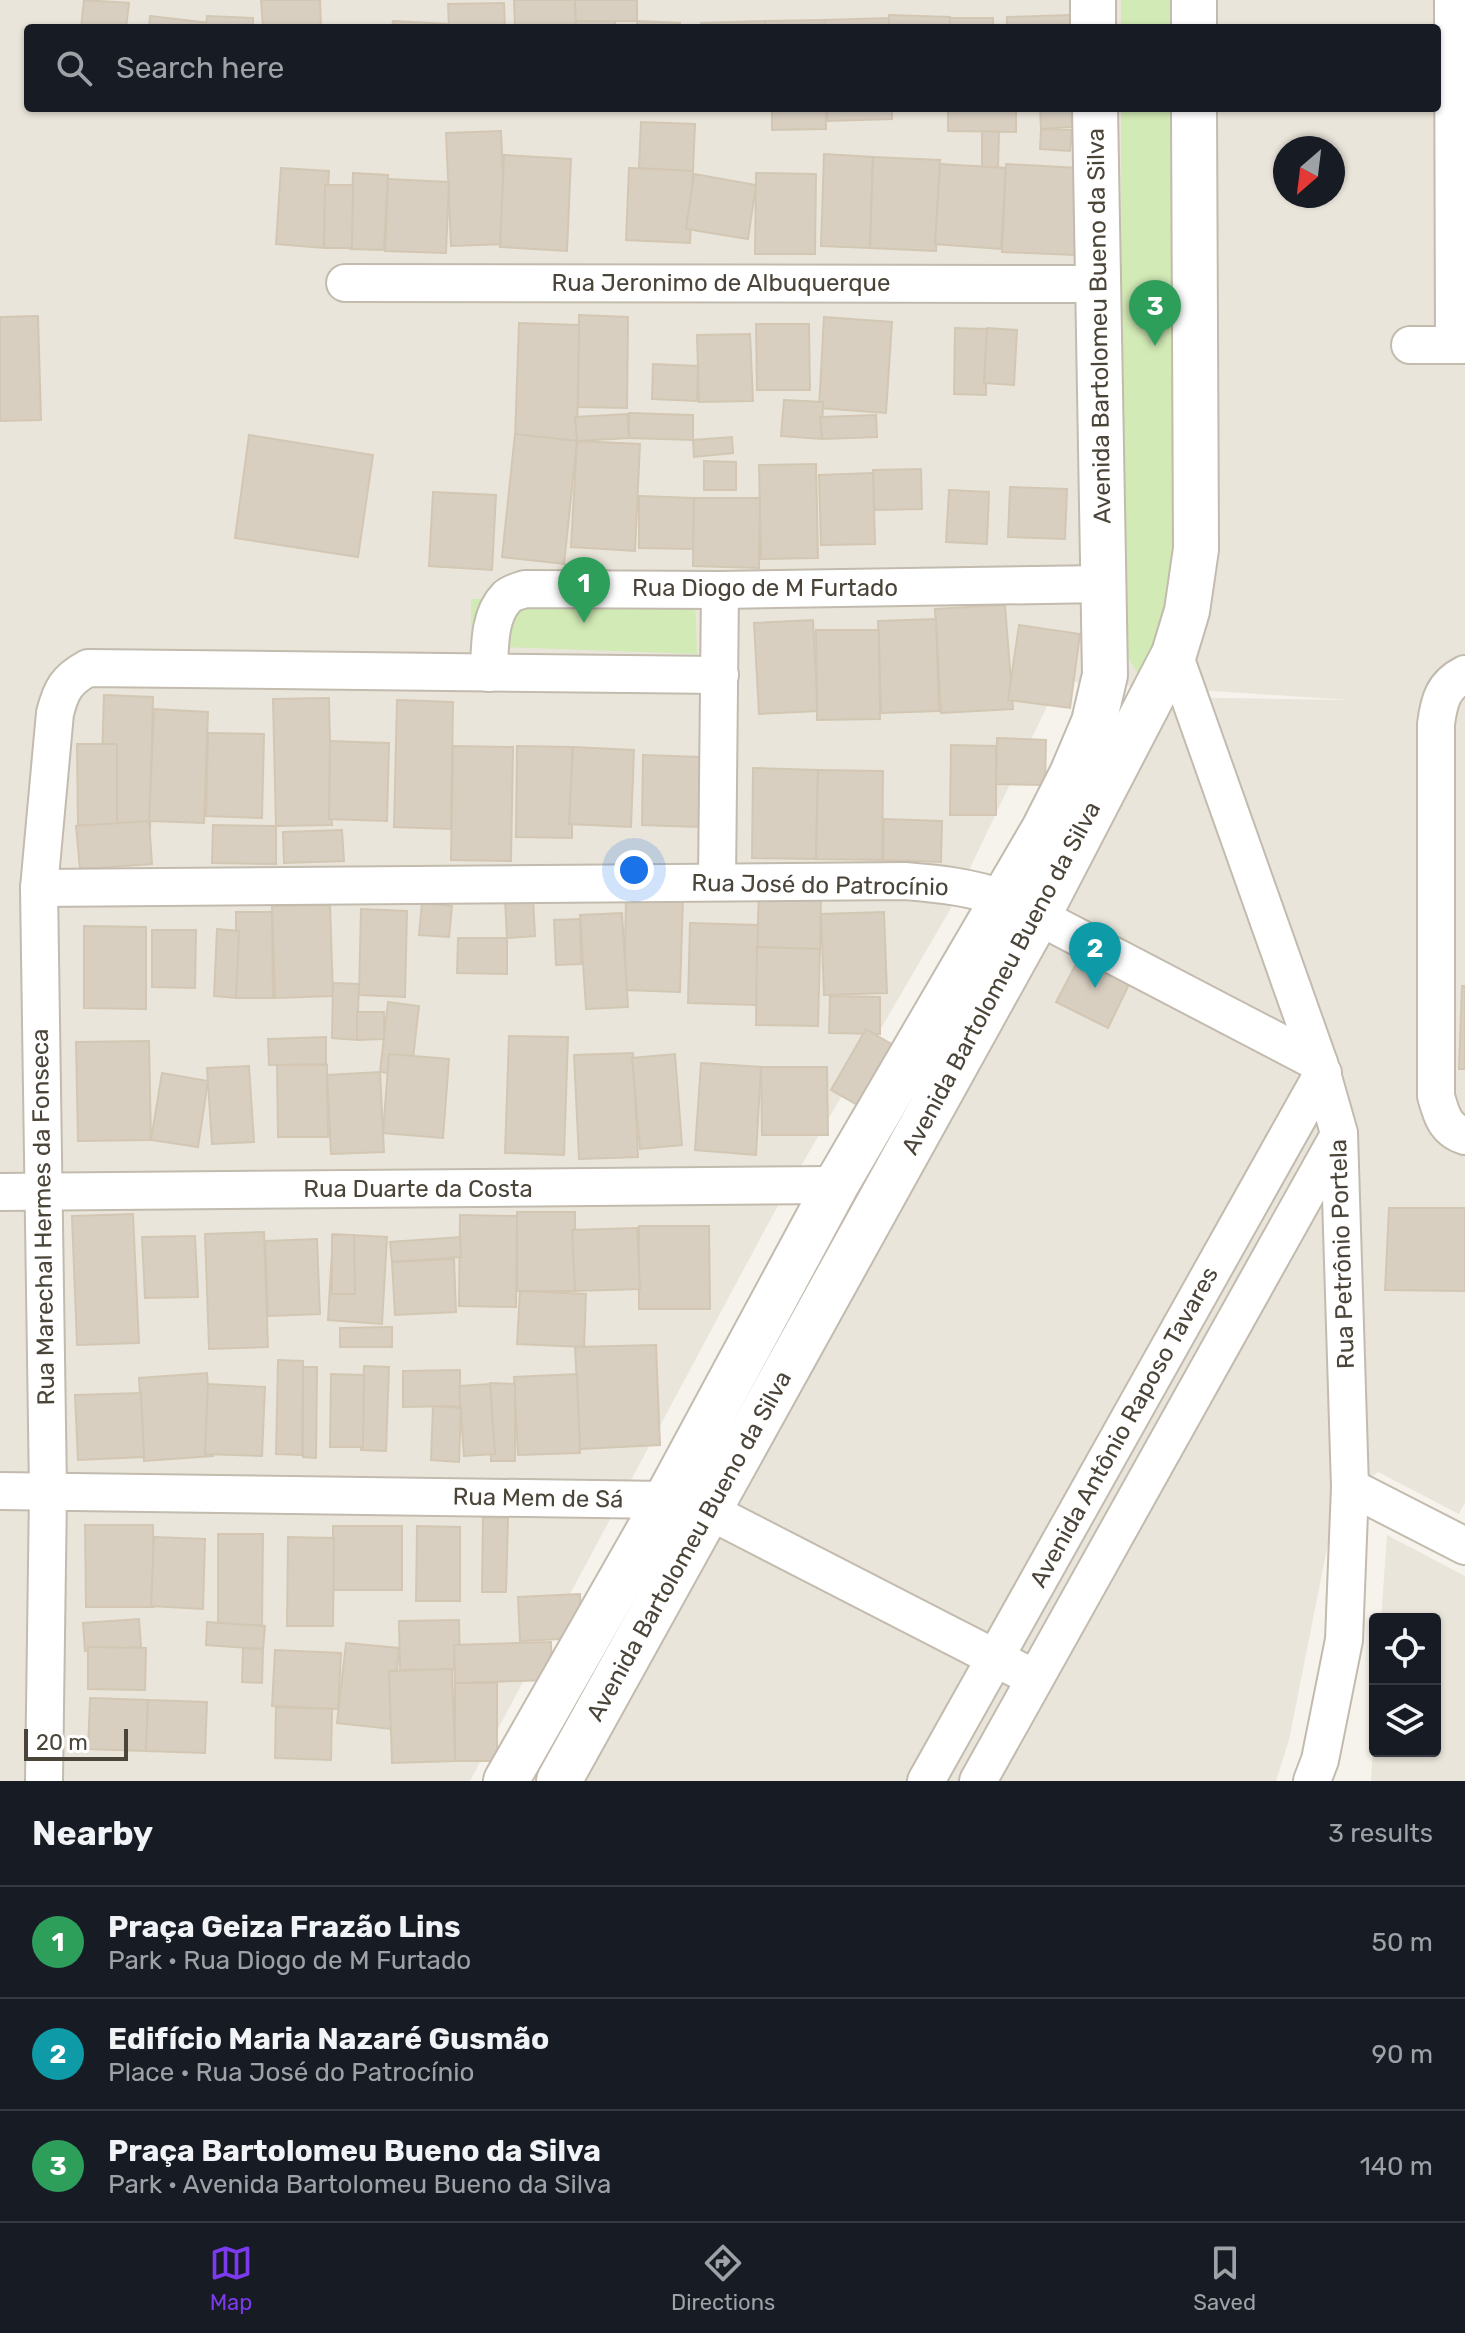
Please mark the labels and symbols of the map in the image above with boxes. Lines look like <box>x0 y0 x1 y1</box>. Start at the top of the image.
street label: Avenida Bartolomeu Bueno da Silva <box>1082 128 1116 524</box>
north arrow <box>1273 136 1345 208</box>
street label: Rua Jeronimo de Albuquerque <box>552 269 890 297</box>
pin: 3 <box>1129 280 1181 346</box>
pin: 1 <box>558 557 610 623</box>
street label: Rua Diogo de M Furtado <box>632 574 898 602</box>
street label: Avenida Bartolomeu Bueno da Silva <box>896 797 1106 1159</box>
your location <box>614 850 654 890</box>
street label: Rua José do Patrocínio <box>691 869 949 901</box>
pin: 2 <box>1069 922 1121 988</box>
street label: Rua Marechal Hermes da Fonseca <box>26 1028 60 1406</box>
street label: Rua Petrônio Portela <box>1324 1139 1360 1369</box>
street label: Rua Duarte da Costa <box>303 1175 533 1203</box>
street label: Avenida Antônio Raposo Tavares <box>1024 1262 1224 1592</box>
street label: Avenida Bartolomeu Bueno da Silva <box>581 1366 797 1726</box>
street label: Rua Mem de Sá <box>452 1483 624 1513</box>
scale bar <box>24 1725 128 1761</box>

